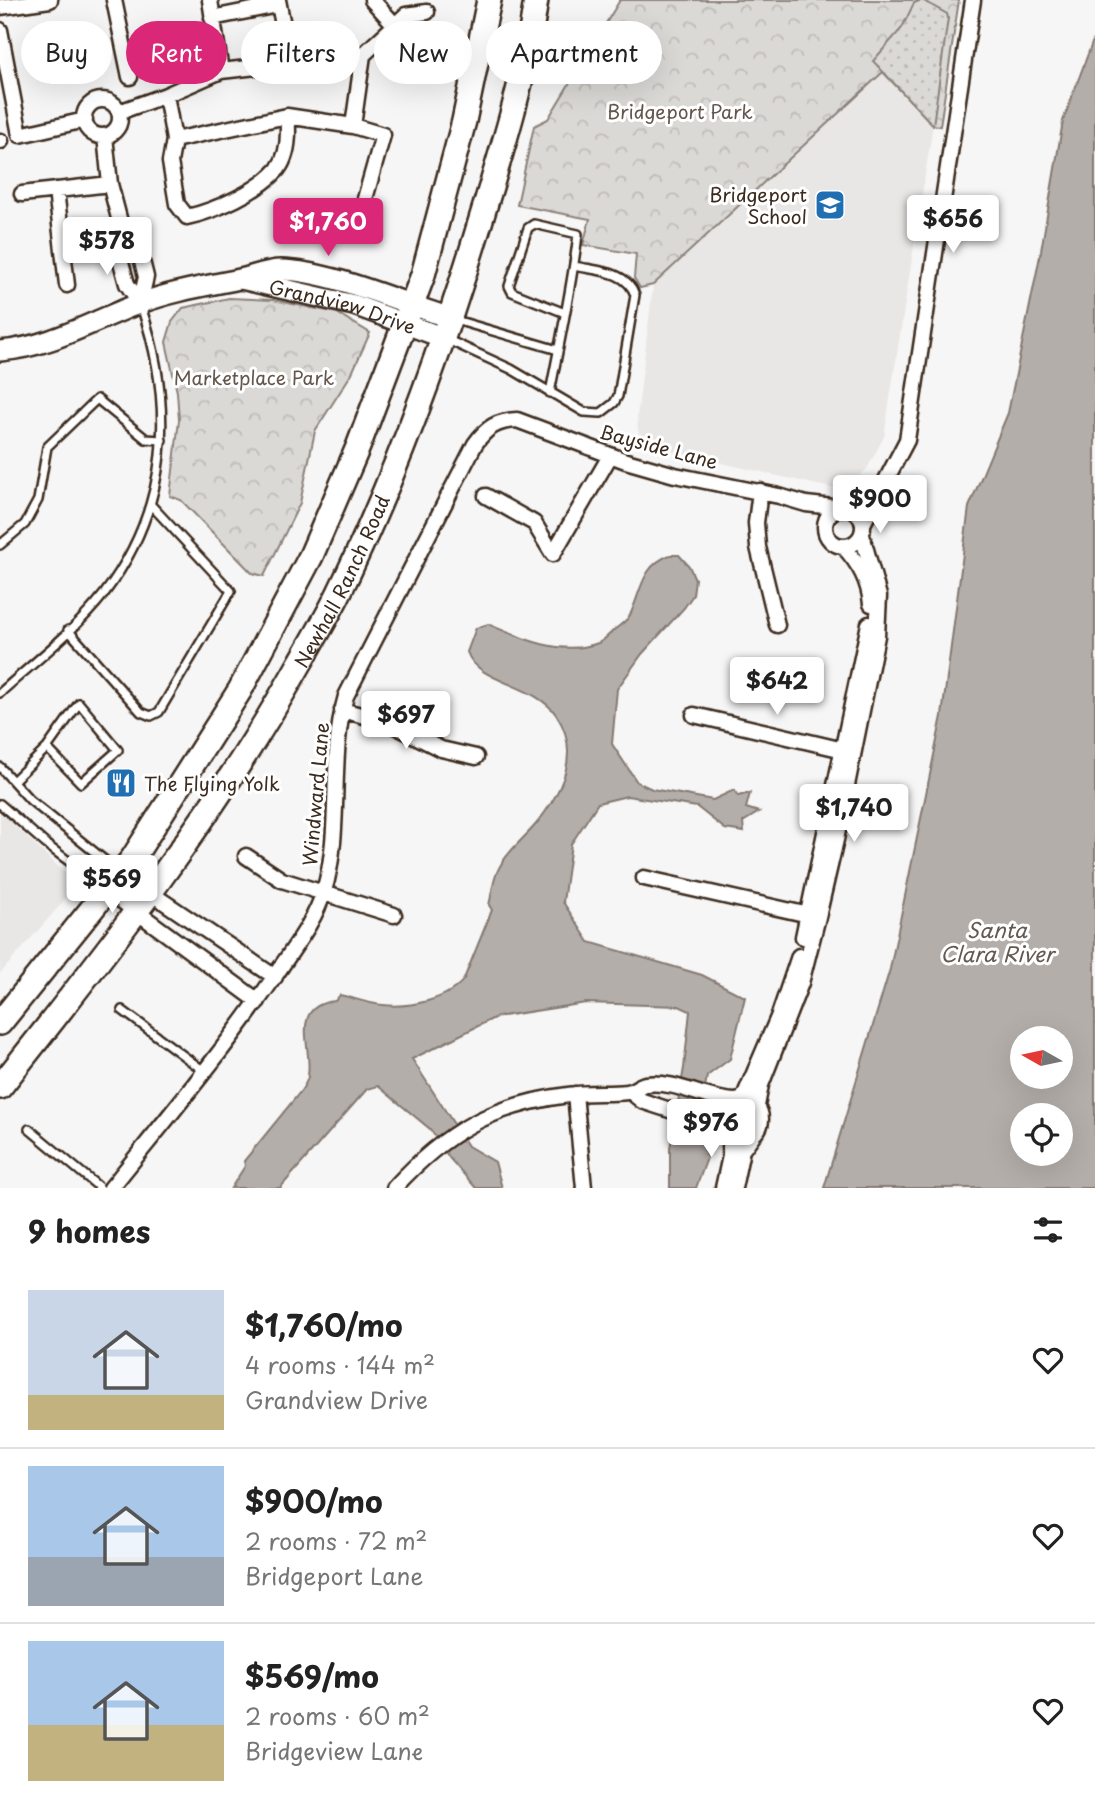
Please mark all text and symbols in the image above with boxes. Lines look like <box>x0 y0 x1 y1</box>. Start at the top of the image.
chip: Buy <box>21 21 112 84</box>
chip: Rent <box>126 21 227 84</box>
chip: Filters <box>241 21 360 84</box>
chip: New <box>374 21 472 84</box>
chip: Apartment <box>486 21 662 84</box>
park label: Bridgeport Park <box>607 97 753 125</box>
place label: Bridgeport School <box>709 180 807 230</box>
school or university icon: Bridgeport School <box>813 188 847 222</box>
pin: $656 <box>912 196 994 255</box>
pin: $1,760 <box>271 198 385 258</box>
text: $656 <box>923 200 983 235</box>
text: $1,760 <box>289 203 367 238</box>
pin: $578 <box>66 218 148 277</box>
text: $578 <box>79 222 135 257</box>
street label: Grandview Drive <box>266 272 420 340</box>
park label: Marketplace Park <box>174 363 335 391</box>
street label: Bayside Lane <box>597 417 721 475</box>
pin: $900 <box>839 476 921 535</box>
text: $900 <box>849 480 911 515</box>
street label: Newhall Ranch Road <box>287 490 396 672</box>
pin: $642 <box>736 658 818 717</box>
text: $642 <box>746 662 808 697</box>
pin: $697 <box>365 692 447 751</box>
text: $697 <box>377 696 435 731</box>
street label: Windward Lane <box>295 721 335 867</box>
restaurant icon: The Flying Yolk <box>104 766 138 800</box>
place label: The Flying Yolk <box>144 769 280 797</box>
pin: $1,740 <box>797 784 911 844</box>
text: $1,740 <box>815 789 893 824</box>
pin: $569 <box>71 856 153 915</box>
text: $569 <box>82 860 142 895</box>
water label: Santa Clara River <box>940 913 1057 969</box>
north arrow <box>1010 1026 1073 1088</box>
map controls <box>1010 1026 1073 1166</box>
pin: $976 <box>670 1100 752 1159</box>
button: locate <box>1010 1103 1073 1166</box>
text: $976 <box>683 1104 739 1139</box>
text: 9 homes <box>28 1208 150 1253</box>
icon: filters <box>1029 1211 1067 1249</box>
text: $1,760/mo <box>245 1302 403 1347</box>
icon: home <box>84 1318 168 1402</box>
icon: heart <box>1029 1341 1067 1379</box>
text: 4 rooms · 144 m² <box>245 1347 435 1382</box>
text: Grandview Drive <box>245 1382 428 1417</box>
text: $900/mo <box>245 1478 383 1523</box>
icon: home <box>84 1494 168 1578</box>
icon: heart <box>1029 1517 1067 1555</box>
text: 2 rooms · 72 m² <box>245 1523 427 1558</box>
text: Bridgeport Lane <box>245 1558 423 1593</box>
text: $569/mo <box>245 1653 379 1698</box>
icon: home <box>84 1669 168 1753</box>
icon: heart <box>1029 1692 1067 1730</box>
text: 2 rooms · 60 m² <box>245 1698 430 1733</box>
text: Bridgeview Lane <box>245 1733 423 1768</box>

